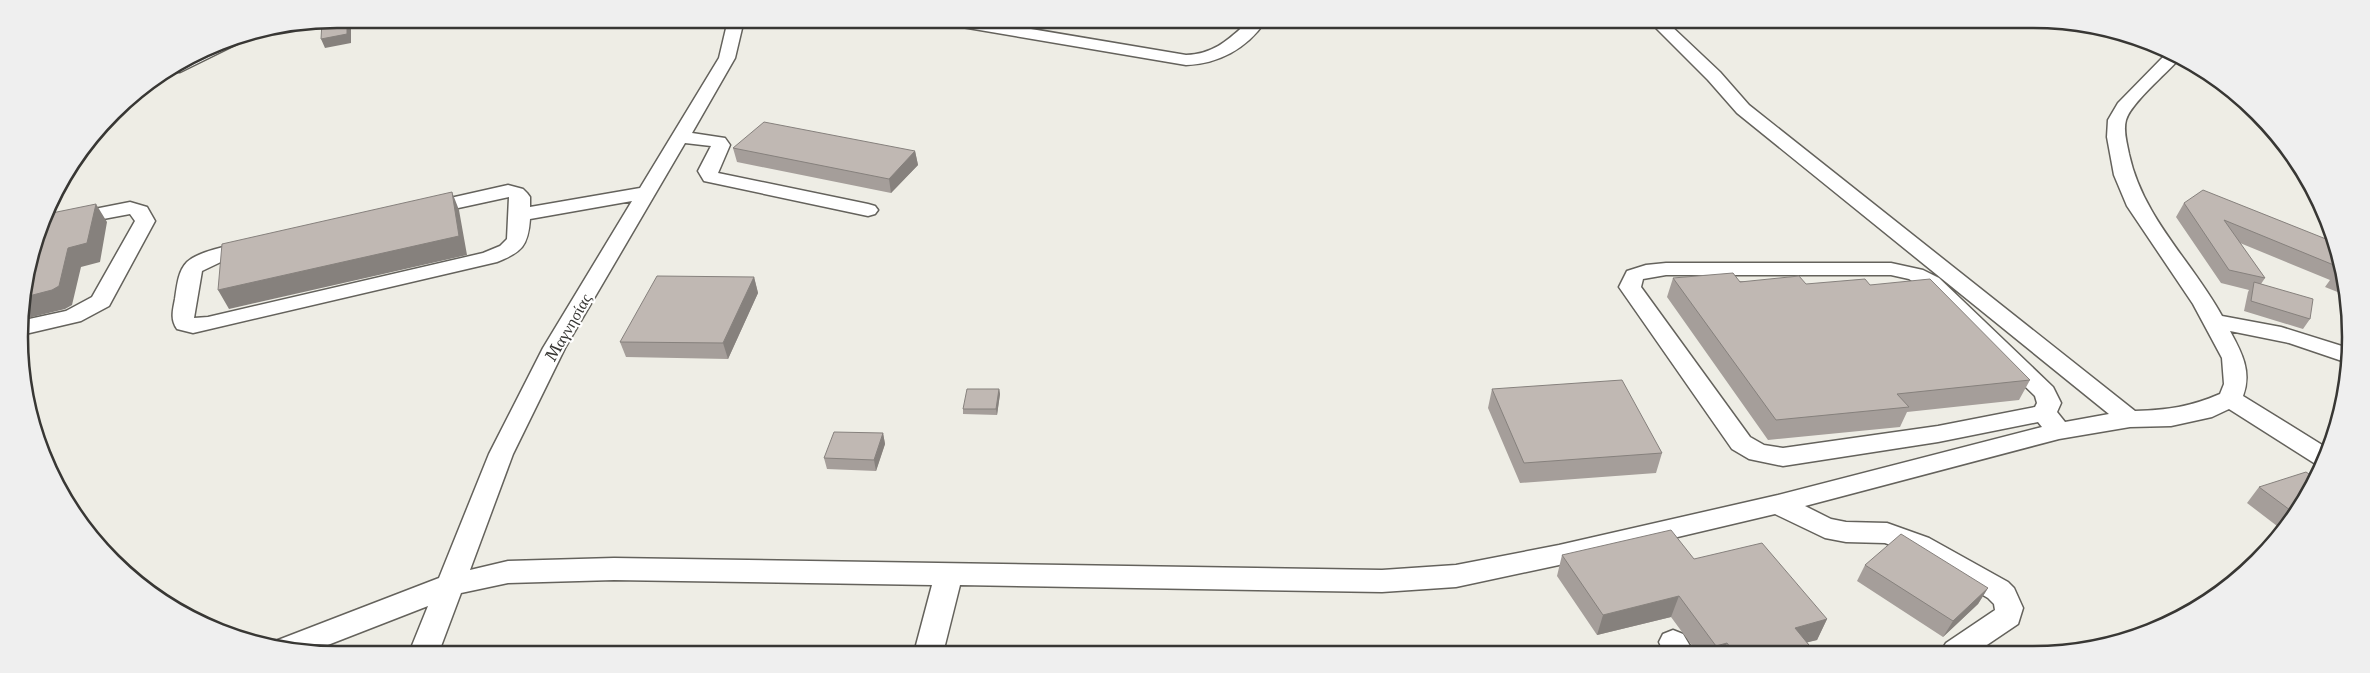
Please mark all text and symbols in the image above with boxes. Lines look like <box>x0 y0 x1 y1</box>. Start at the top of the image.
street label: Μαγνησίας <box>541 289 596 364</box>

